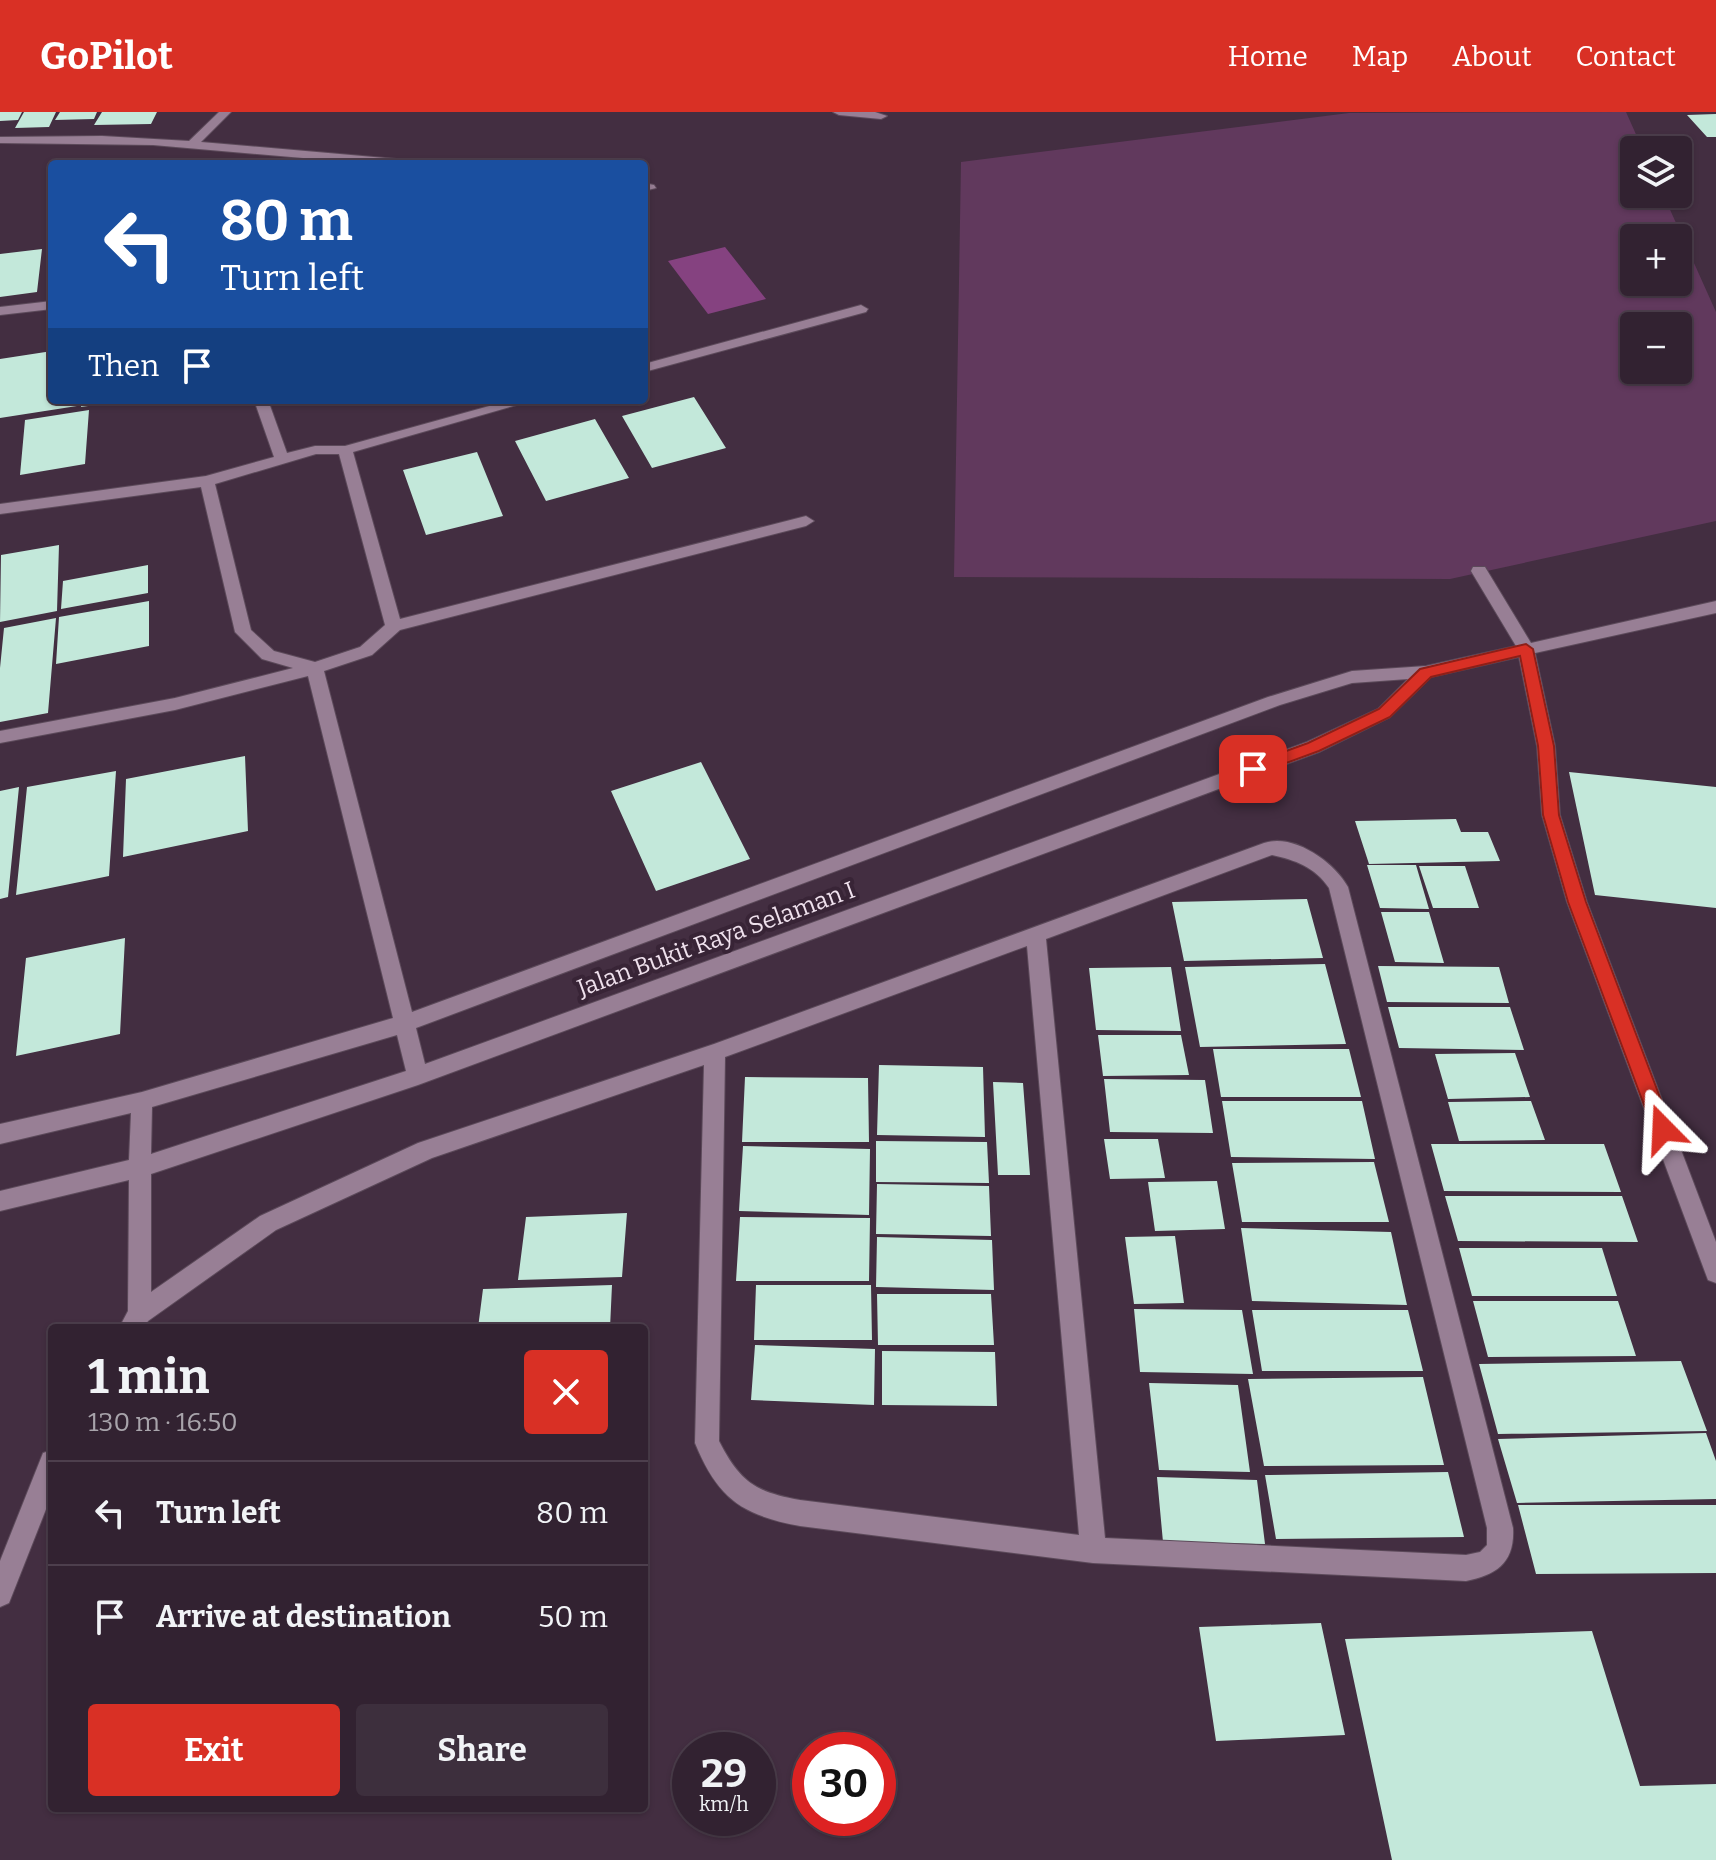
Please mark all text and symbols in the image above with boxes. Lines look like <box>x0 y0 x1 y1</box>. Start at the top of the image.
text: GoPilot <box>40 33 173 79</box>
text: Home <box>1228 40 1308 73</box>
text: Map <box>1352 40 1408 73</box>
text: About <box>1452 40 1532 73</box>
text: Contact <box>1576 40 1676 73</box>
map controls <box>1620 136 1692 384</box>
button: layers <box>1620 136 1692 208</box>
text: 80 m <box>220 188 353 255</box>
icon: left <box>88 192 192 296</box>
button: + <box>1620 224 1692 296</box>
text: Turn left <box>220 256 364 300</box>
button: − <box>1620 312 1692 384</box>
icon: arrive <box>175 344 219 388</box>
text: Then <box>88 348 159 384</box>
pin <box>1219 735 1287 803</box>
icon: arrive <box>1231 747 1275 791</box>
street label: Jalan Bukit Raya Selaman I <box>572 876 859 1003</box>
position arrow <box>1621 1087 1705 1171</box>
text: 1 min <box>88 1348 209 1406</box>
button: close <box>524 1350 608 1434</box>
text: 130 m · 16:50 <box>88 1407 238 1438</box>
icon: left <box>88 1491 132 1535</box>
text: Turn left <box>156 1495 281 1531</box>
text: 80 m <box>536 1495 608 1531</box>
icon: arrive <box>88 1595 132 1639</box>
text: Arrive at destination <box>156 1599 451 1635</box>
text: 50 m <box>538 1599 608 1635</box>
button: Exit <box>88 1704 340 1796</box>
button: Share <box>356 1704 608 1796</box>
speed limit sign: 30 <box>792 1732 896 1836</box>
text: 29 <box>701 1750 747 1798</box>
text: km/h <box>699 1792 749 1816</box>

